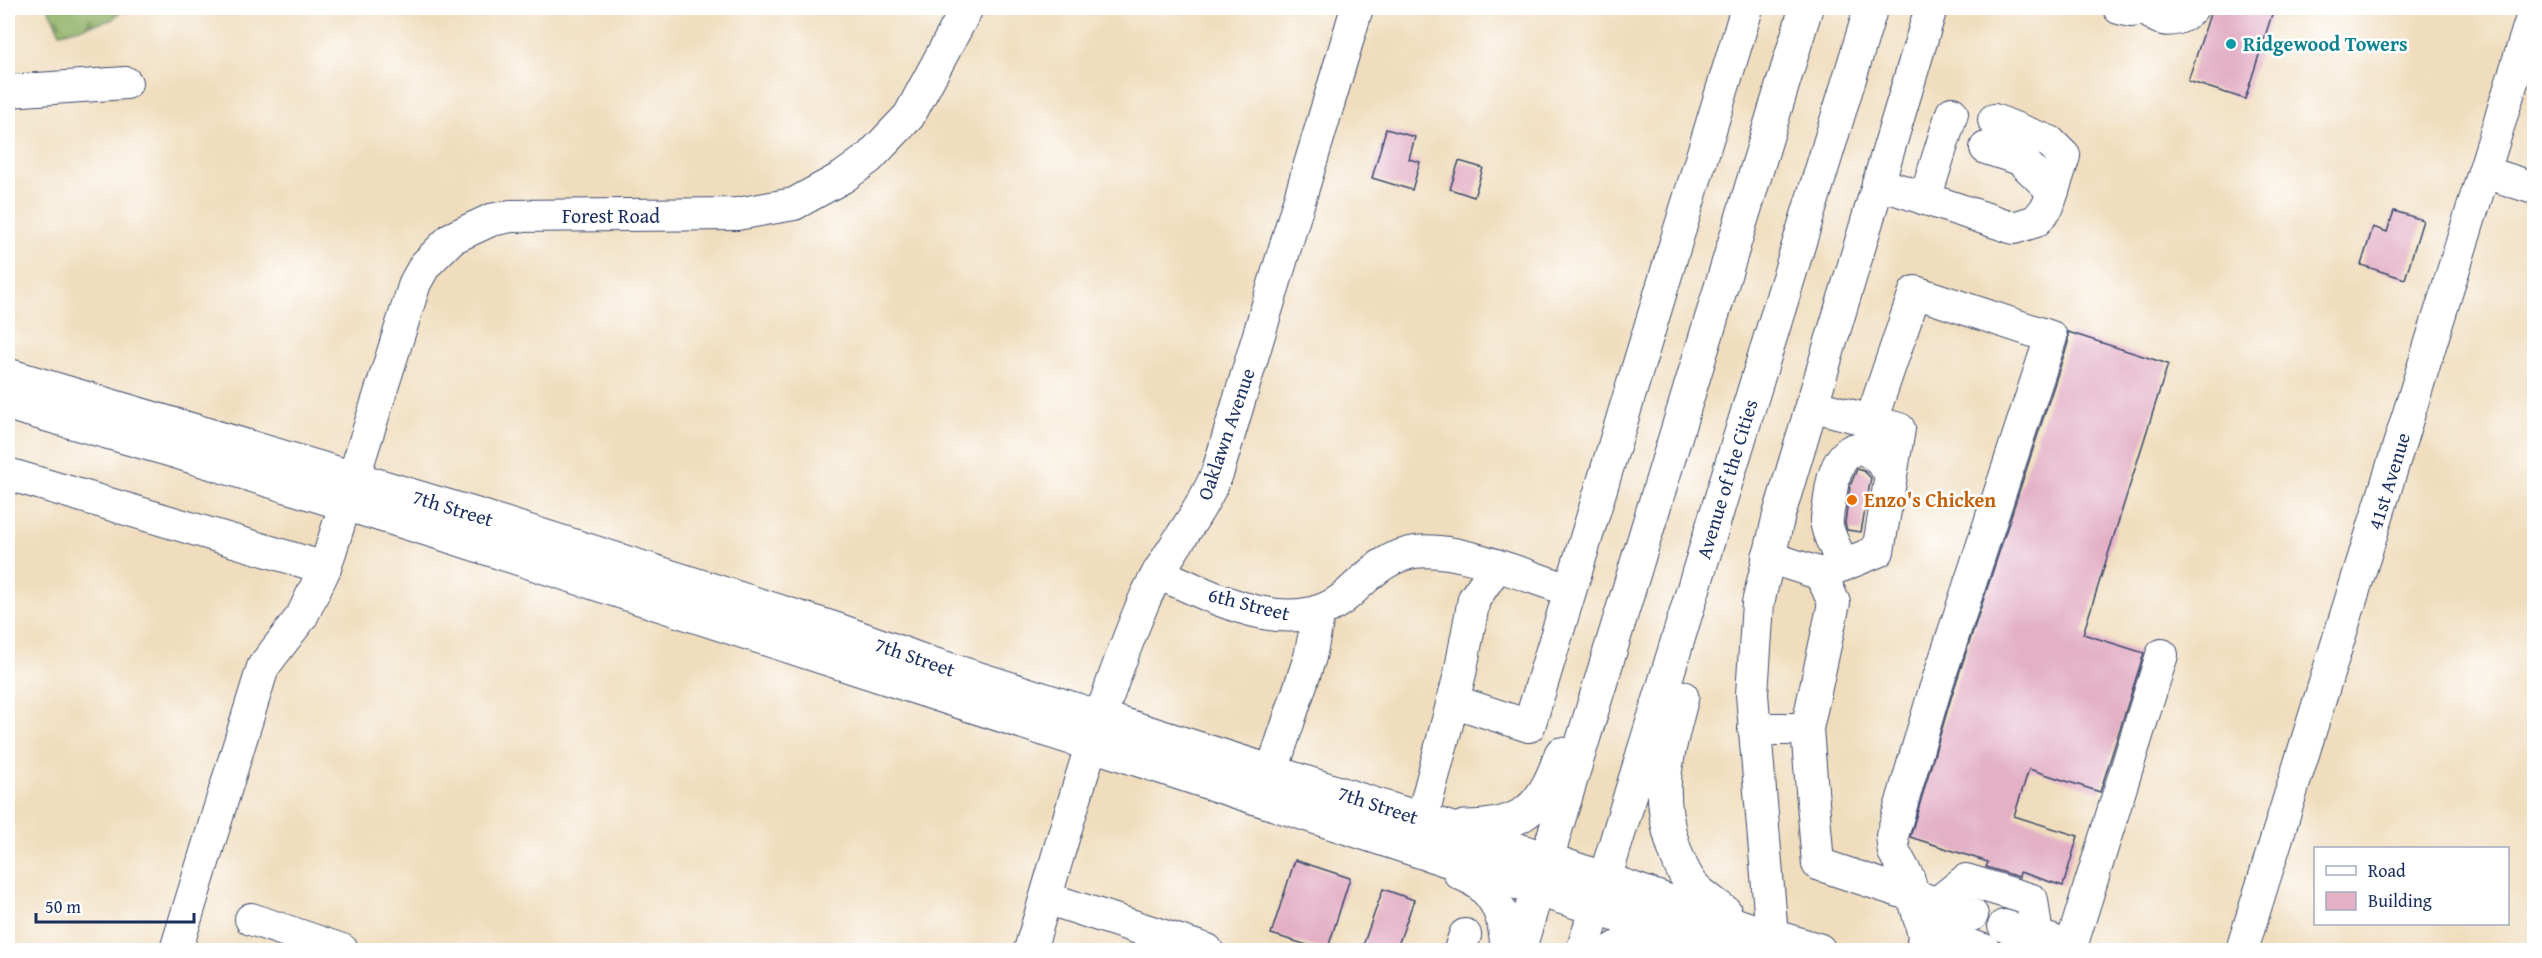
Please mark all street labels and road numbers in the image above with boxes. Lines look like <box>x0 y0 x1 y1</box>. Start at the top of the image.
street label: Forest Road <box>562 201 660 230</box>
street label: Oaklawn Avenue <box>1189 364 1262 504</box>
street label: Avenue of the Cities <box>1688 395 1765 562</box>
street label: 41st Avenue <box>2360 429 2417 533</box>
street label: 7th Street <box>409 482 497 534</box>
street label: 6th Street <box>1205 579 1293 628</box>
street label: 7th Street <box>871 629 959 684</box>
street label: 7th Street <box>1334 778 1422 831</box>

